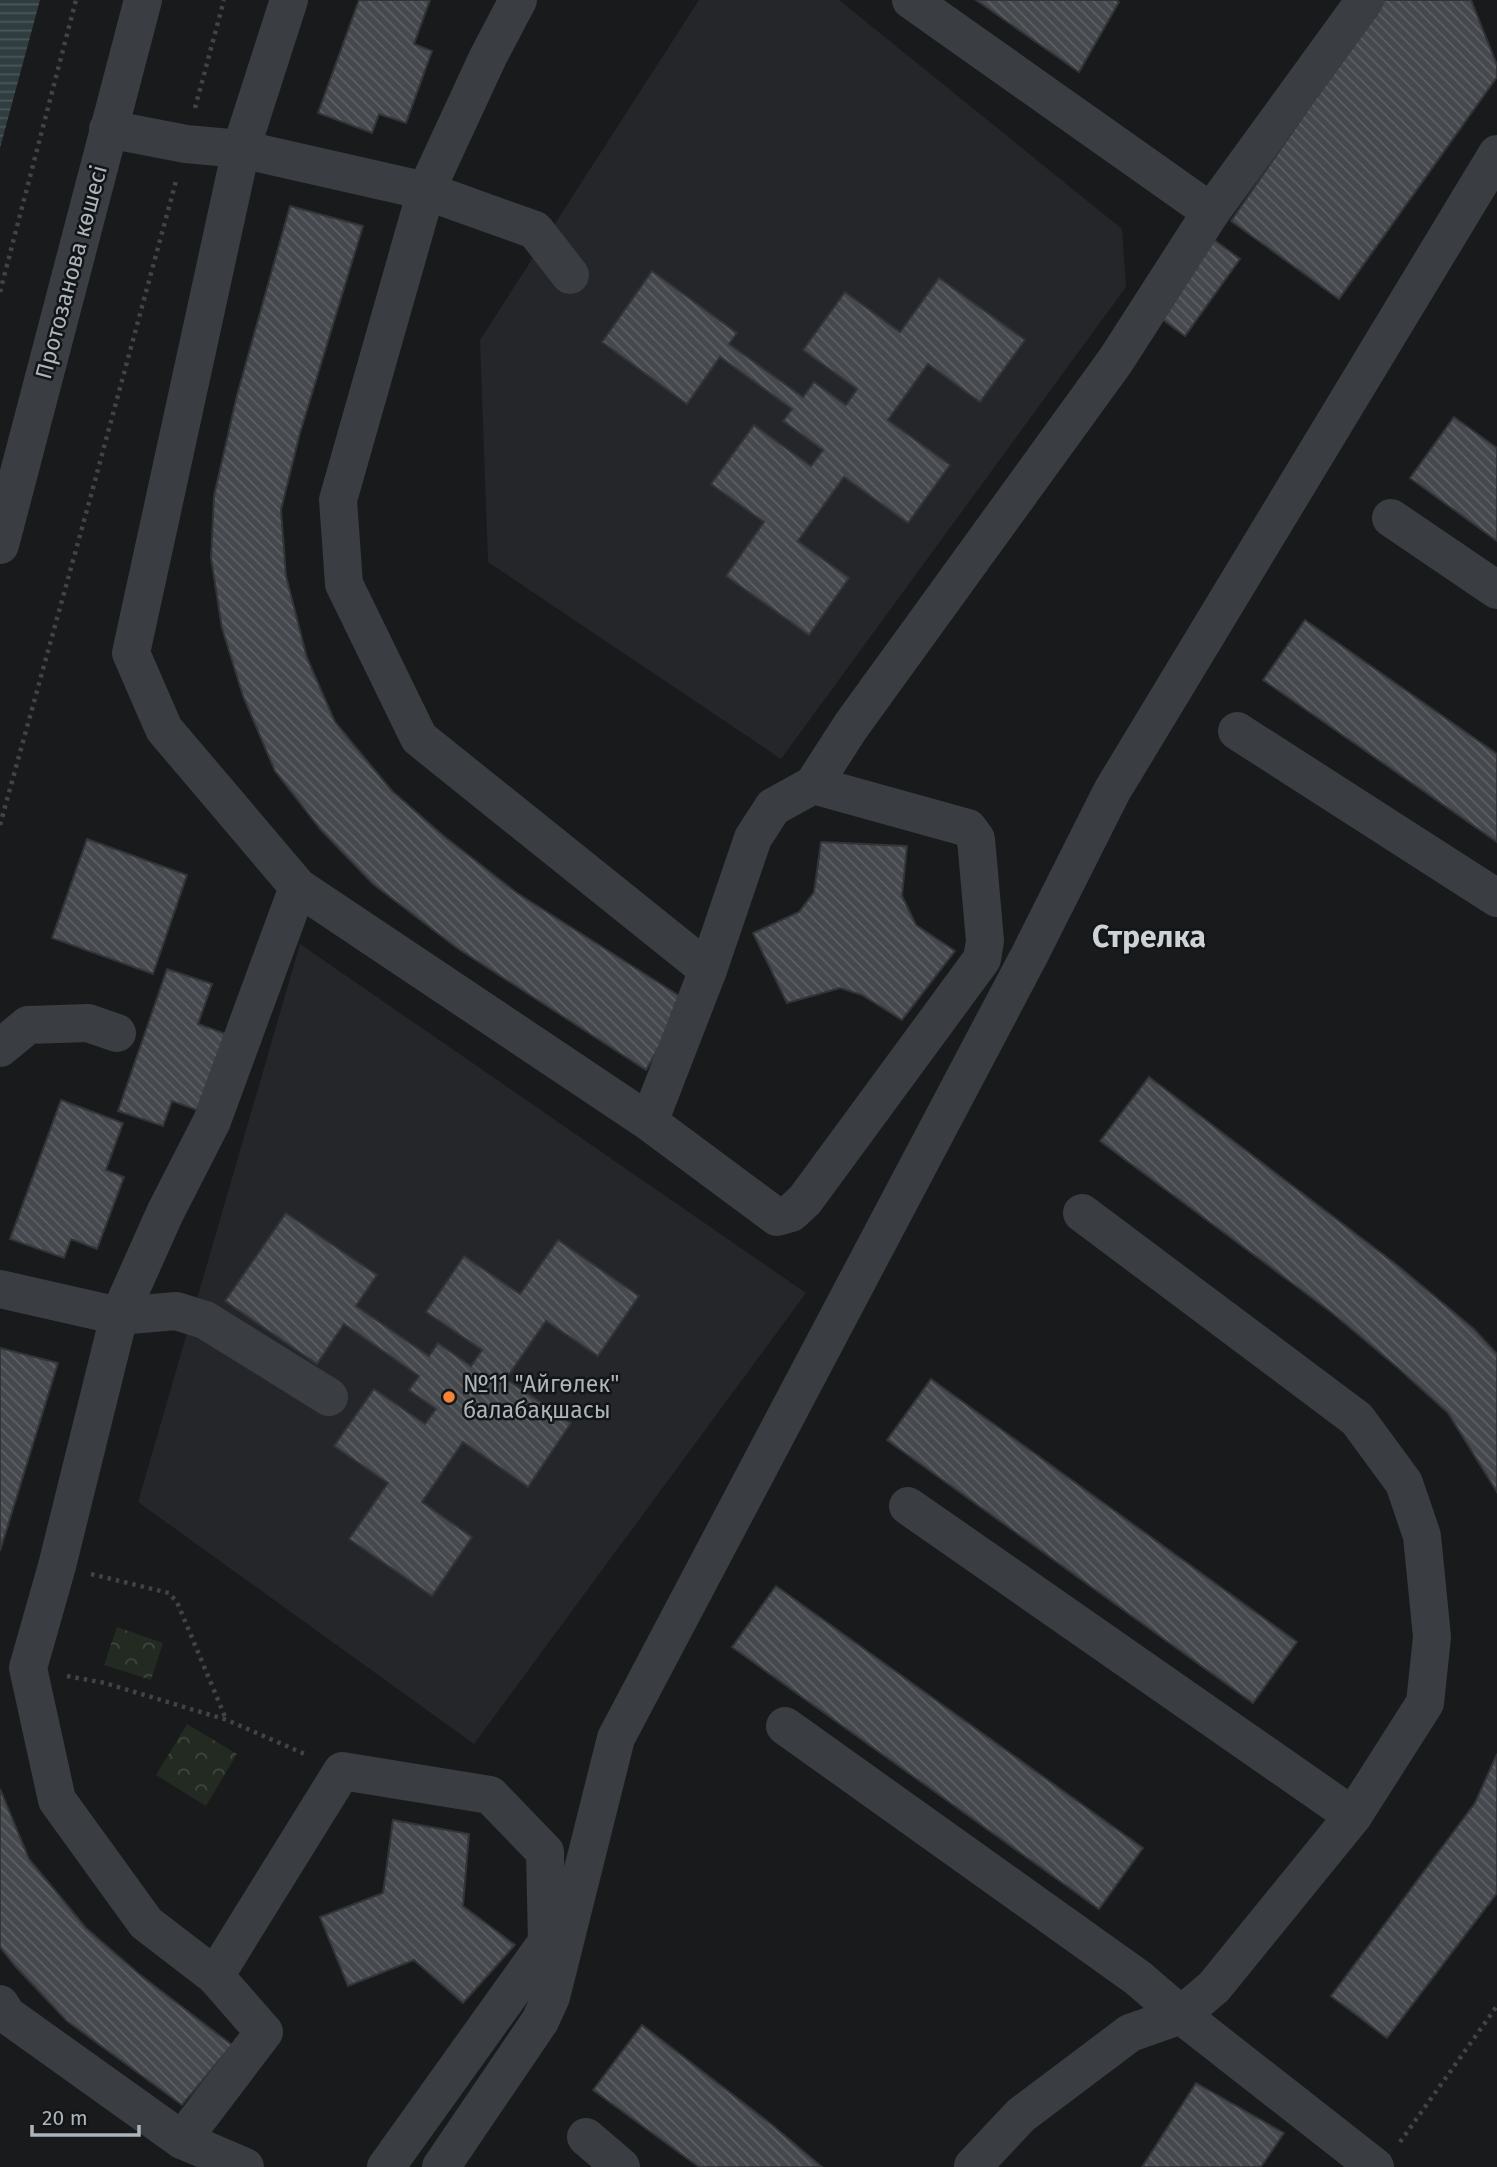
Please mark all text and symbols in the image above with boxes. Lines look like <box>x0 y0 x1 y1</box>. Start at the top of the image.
street label: Протозанова көшесі <box>29 162 113 382</box>
district label: Стрелка <box>1092 919 1206 955</box>
place label: №11 "Айгөлек" балабақшасы <box>463 1370 619 1424</box>
marker: №11 "Айгөлек" балабақшасы <box>441 1389 457 1405</box>
scale bar <box>32 2094 138 2138</box>
text: 20 m <box>42 2105 88 2131</box>

